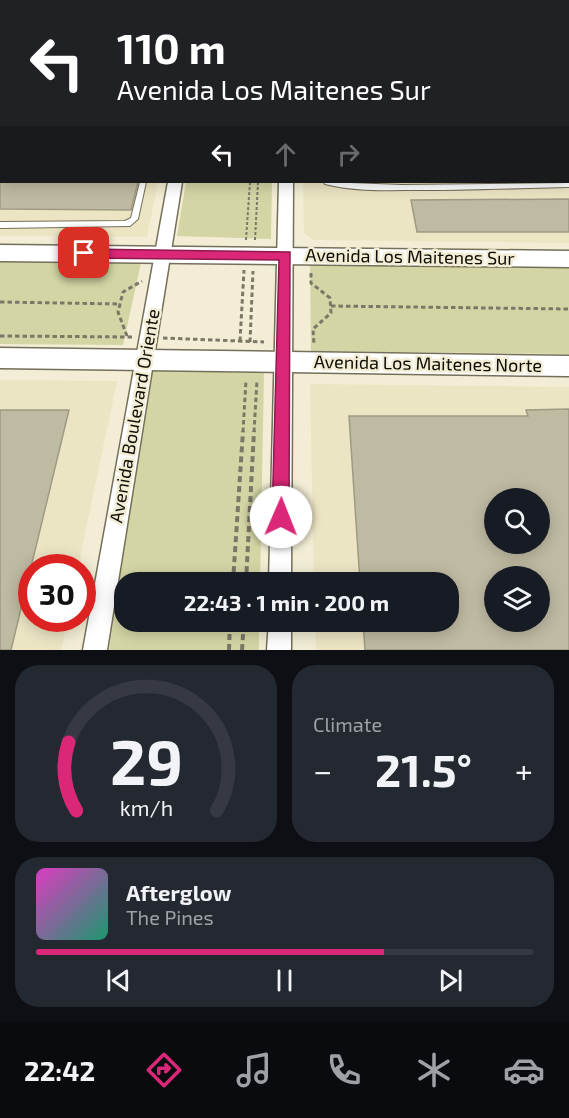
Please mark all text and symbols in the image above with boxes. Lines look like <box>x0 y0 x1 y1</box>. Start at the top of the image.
text: 110 m <box>117 22 226 72</box>
icon: left <box>18 24 96 102</box>
text: Avenida Los Maitenes Sur <box>117 73 431 105</box>
icon: left <box>206 138 239 171</box>
icon: ahead <box>269 138 302 171</box>
icon: right <box>332 138 365 171</box>
pin <box>58 227 109 278</box>
icon: arrive <box>67 236 100 269</box>
street label: Avenida Los Maitenes Sur <box>305 243 515 269</box>
street label: Avenida Boulevard Oriente <box>104 307 164 524</box>
street label: Avenida Los Maitenes Norte <box>314 350 542 376</box>
position arrow <box>249 485 313 549</box>
map controls <box>484 488 550 632</box>
button: search <box>484 488 550 554</box>
speed limit sign: 30 <box>18 554 96 632</box>
button: layers <box>484 566 550 632</box>
text: 22:43 · 1 min · 200 m <box>184 589 389 615</box>
text: Climate <box>313 712 382 736</box>
text: 29 <box>109 723 183 798</box>
text: 21.5° <box>375 742 472 796</box>
text: − <box>313 750 332 790</box>
text: + <box>515 750 533 790</box>
text: km/h <box>119 795 173 820</box>
text: Afterglow <box>126 879 231 905</box>
text: The Pines <box>126 905 214 929</box>
icon: previous <box>102 964 135 997</box>
icon: pause <box>268 964 301 997</box>
icon: next <box>434 964 467 997</box>
icon: directions <box>143 1049 185 1091</box>
icon: music <box>233 1049 275 1091</box>
icon: phone <box>323 1049 365 1091</box>
icon: climate <box>413 1049 455 1091</box>
icon: car <box>503 1049 545 1091</box>
text: 22:42 <box>24 1054 95 1086</box>

